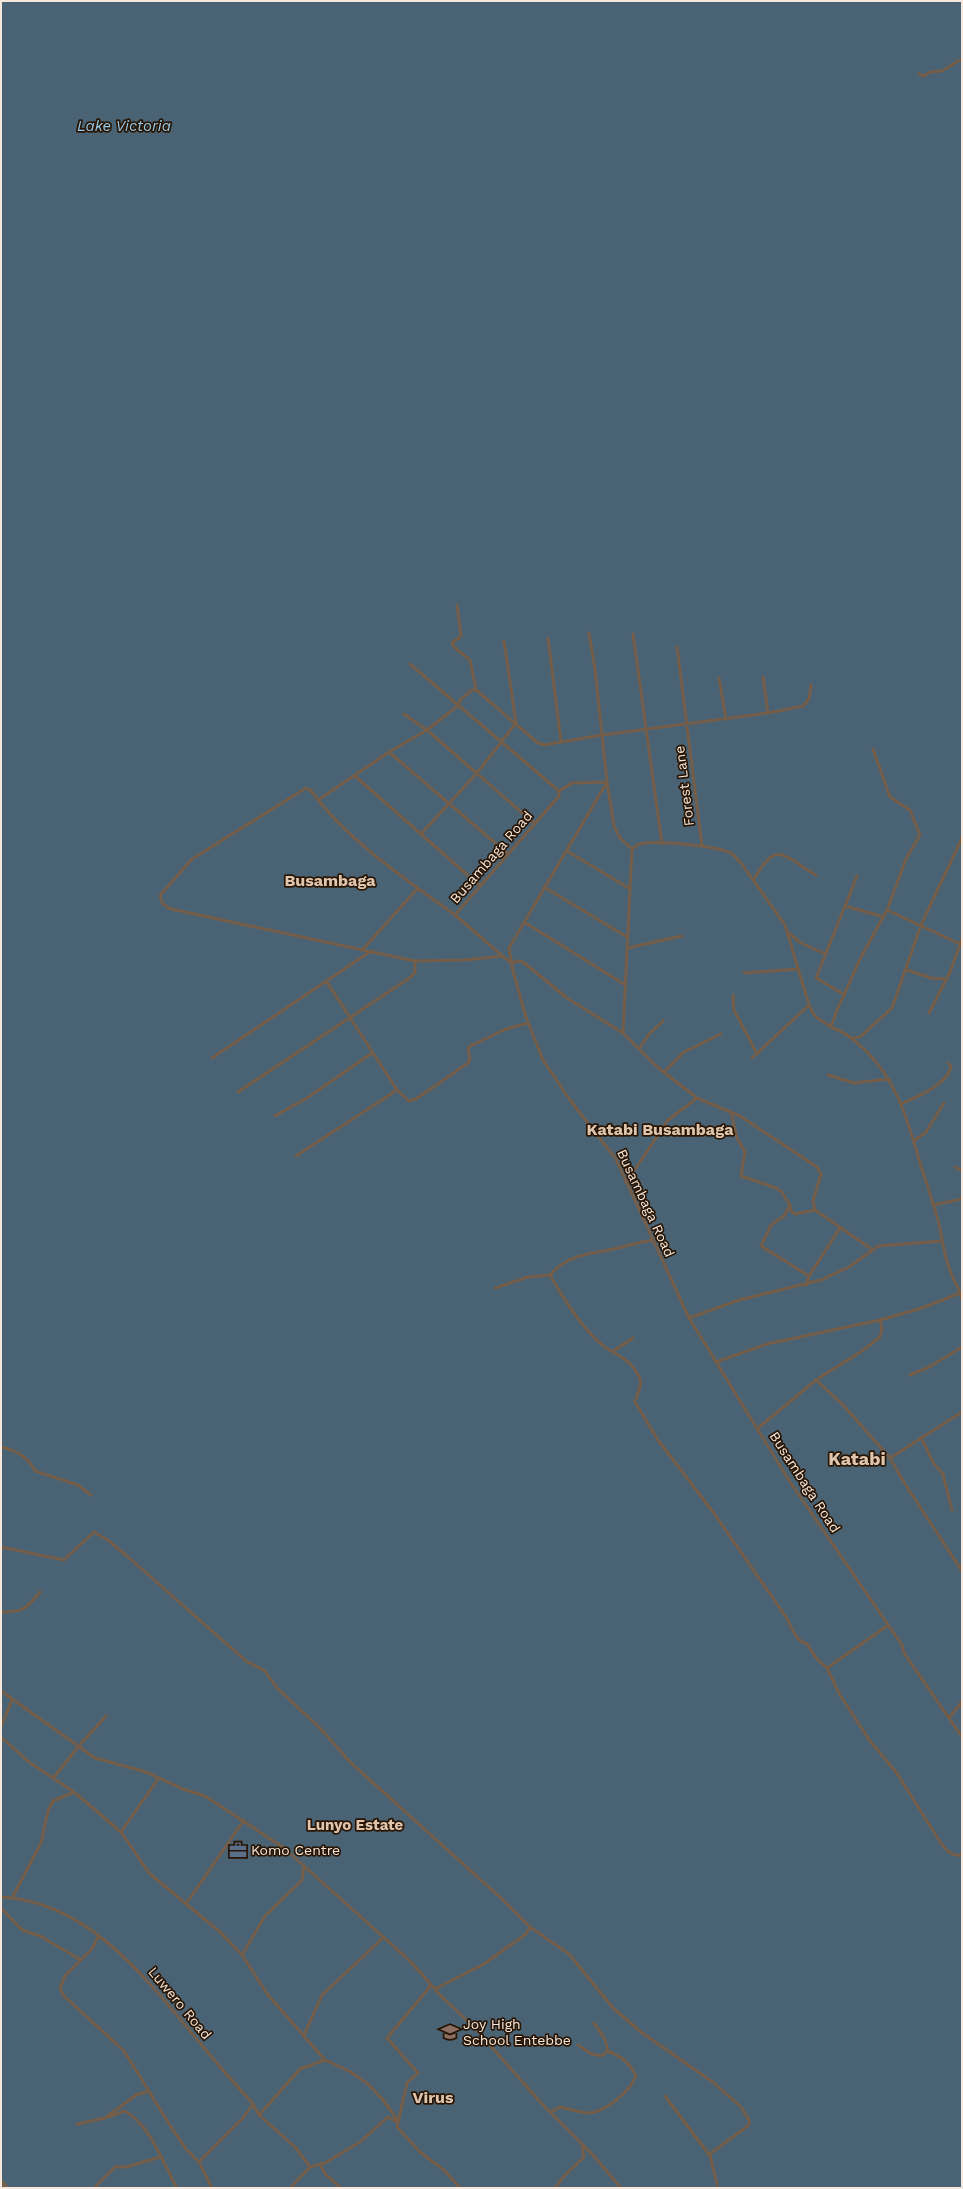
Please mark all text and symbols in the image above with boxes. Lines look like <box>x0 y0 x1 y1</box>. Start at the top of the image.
water label: Lake Victoria <box>77 117 171 135</box>
street label: Forest Lane <box>671 745 697 827</box>
street label: Busambaga Road <box>447 808 535 906</box>
district label: Busambaga <box>284 871 376 890</box>
district label: Katabi Busambaga <box>587 1120 734 1139</box>
street label: Busambaga Road <box>614 1147 678 1259</box>
street label: Busambaga Road <box>766 1429 844 1535</box>
district label: Katabi <box>828 1448 886 1469</box>
district label: Lunyo Estate <box>307 1816 404 1834</box>
office icon: Komo Centre <box>228 1840 248 1860</box>
place label: Komo Centre <box>251 1842 340 1858</box>
street label: Luwero Road <box>145 1964 215 2042</box>
place label: Joy High School Entebbe <box>463 2016 571 2048</box>
school or university icon: Joy High School Entebbe <box>440 2022 460 2042</box>
district label: Virus <box>413 2088 454 2107</box>

